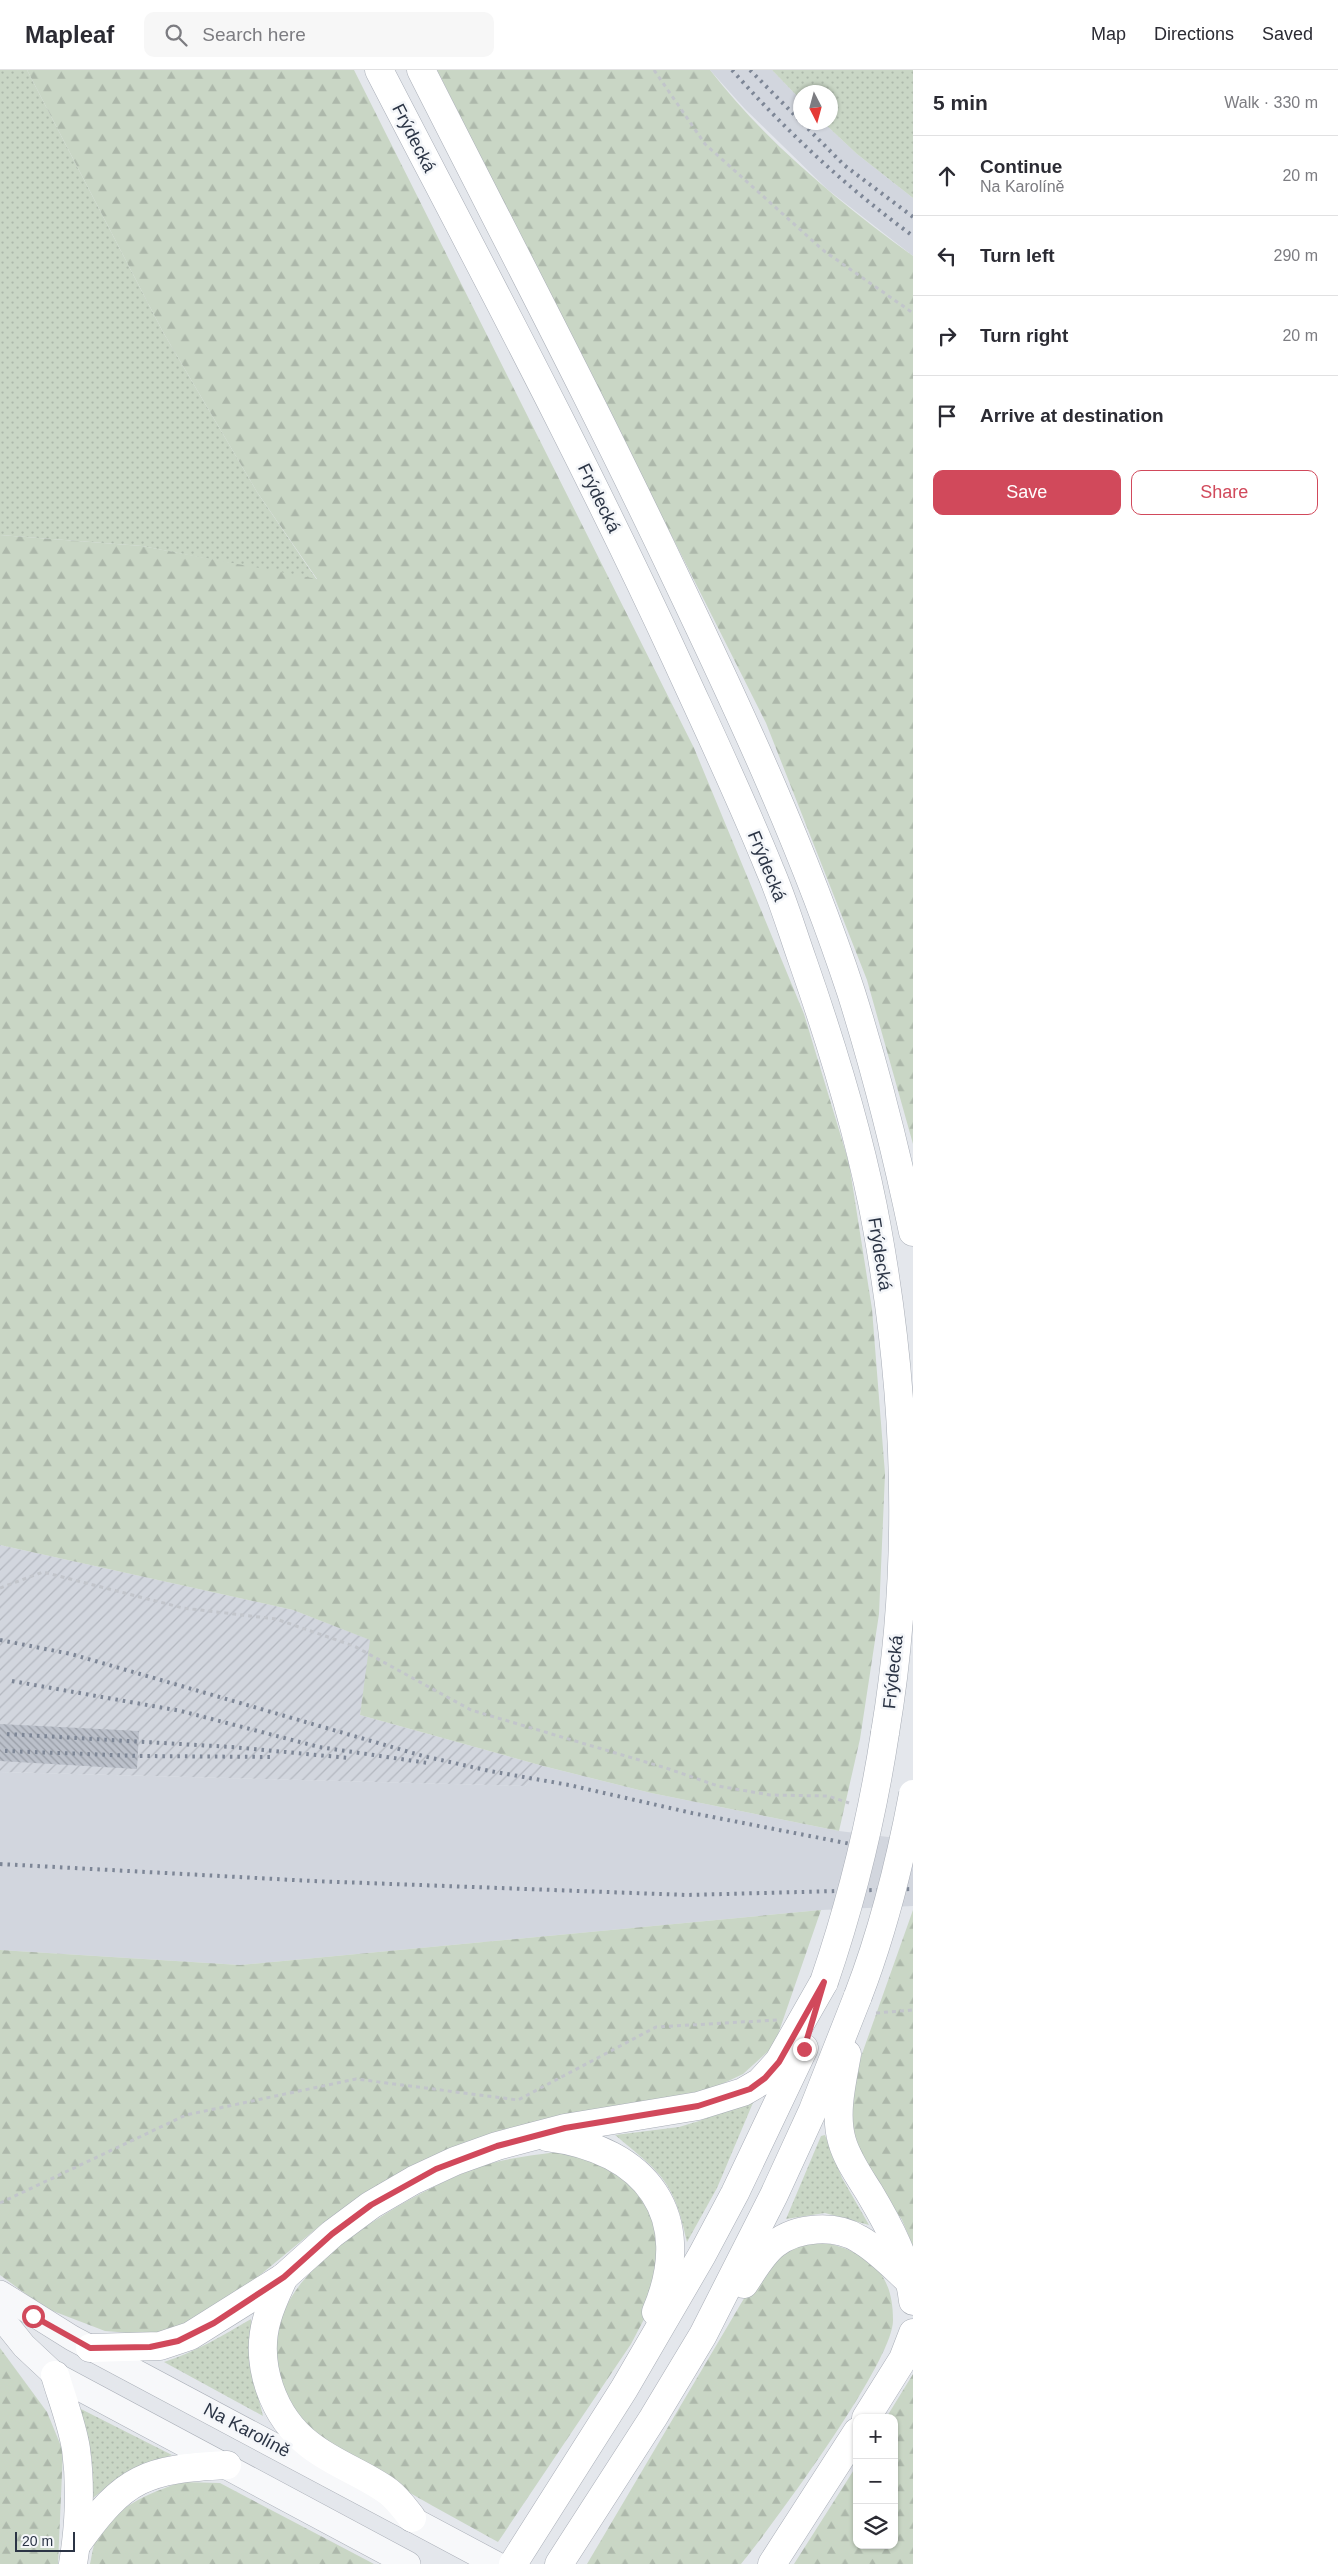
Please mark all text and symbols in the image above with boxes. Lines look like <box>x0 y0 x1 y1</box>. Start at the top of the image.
search box <box>144 12 494 57</box>
text: Mapleaf <box>25 21 114 48</box>
icon: search <box>162 21 190 49</box>
text: Search here <box>202 24 306 45</box>
text: Map <box>1091 24 1126 44</box>
text: Directions <box>1154 24 1234 44</box>
text: Saved <box>1262 24 1313 44</box>
north arrow <box>793 85 838 130</box>
text: 5 min <box>933 91 988 114</box>
text: Walk · 330 m <box>1224 94 1318 111</box>
street label: Frýdecká <box>388 100 440 176</box>
text: Continue <box>980 156 1062 177</box>
icon: ahead <box>933 162 961 190</box>
text: 20 m <box>1282 167 1318 184</box>
text: Na Karolíně <box>980 178 1065 195</box>
icon: left <box>933 242 961 270</box>
text: Turn left <box>980 245 1055 266</box>
text: 290 m <box>1274 247 1318 264</box>
icon: right <box>933 322 961 350</box>
text: Turn right <box>980 325 1068 346</box>
text: 20 m <box>1282 327 1318 344</box>
icon: arrive <box>933 402 961 430</box>
text: Arrive at destination <box>980 405 1164 426</box>
street label: Frýdecká <box>574 460 625 537</box>
button: Save <box>933 470 1121 515</box>
button: Share <box>1131 470 1318 515</box>
street label: Frýdecká <box>744 828 791 905</box>
street label: Frýdecká <box>864 1216 896 1293</box>
street label: Frýdecká <box>879 1633 907 1710</box>
route end <box>793 2038 816 2061</box>
route start <box>22 2305 45 2328</box>
street label: Na Karolíně <box>200 2399 294 2461</box>
map controls <box>853 2414 898 2549</box>
button: + <box>853 2414 898 2459</box>
button: − <box>853 2459 898 2504</box>
button: layers <box>853 2504 898 2549</box>
scale bar <box>15 2529 75 2552</box>
text: 20 m <box>22 2533 53 2549</box>

